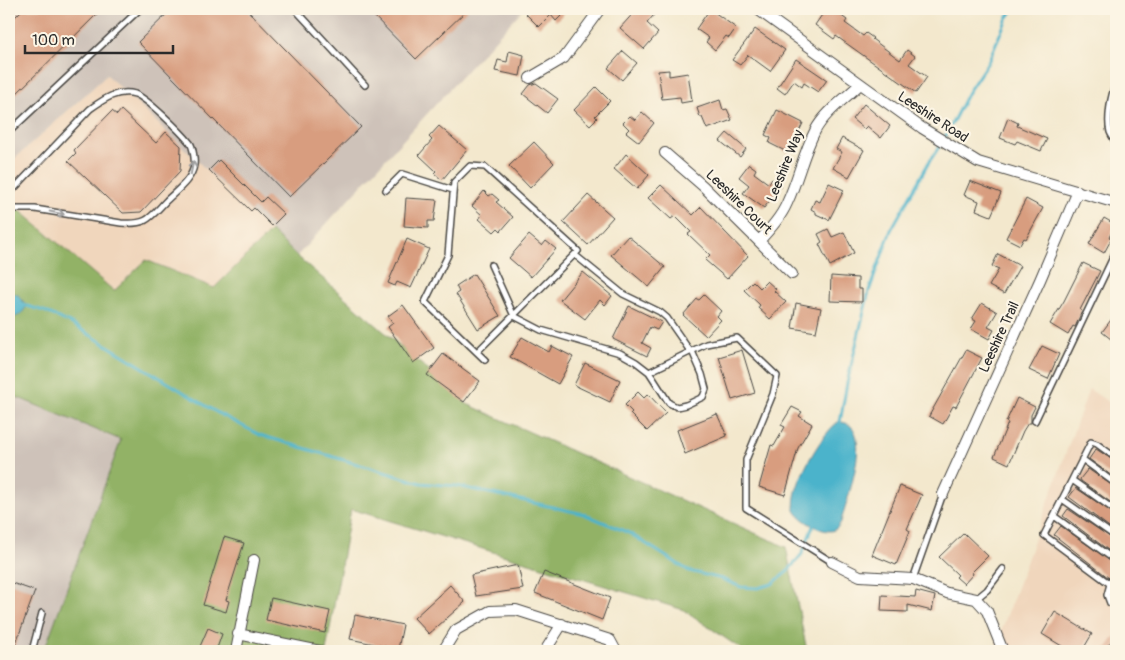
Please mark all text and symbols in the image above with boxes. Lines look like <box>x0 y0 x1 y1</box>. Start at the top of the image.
scale bar <box>25 22 172 54</box>
text: 100 m <box>32 31 75 50</box>
street label: Leeshire Road <box>894 88 972 146</box>
street label: Leeshire Way <box>763 127 807 205</box>
one-way arrow <box>188 160 198 176</box>
street label: Leeshire Court <box>702 166 776 238</box>
one-way arrow <box>49 209 65 218</box>
street label: Leeshire Trail <box>975 299 1023 375</box>

